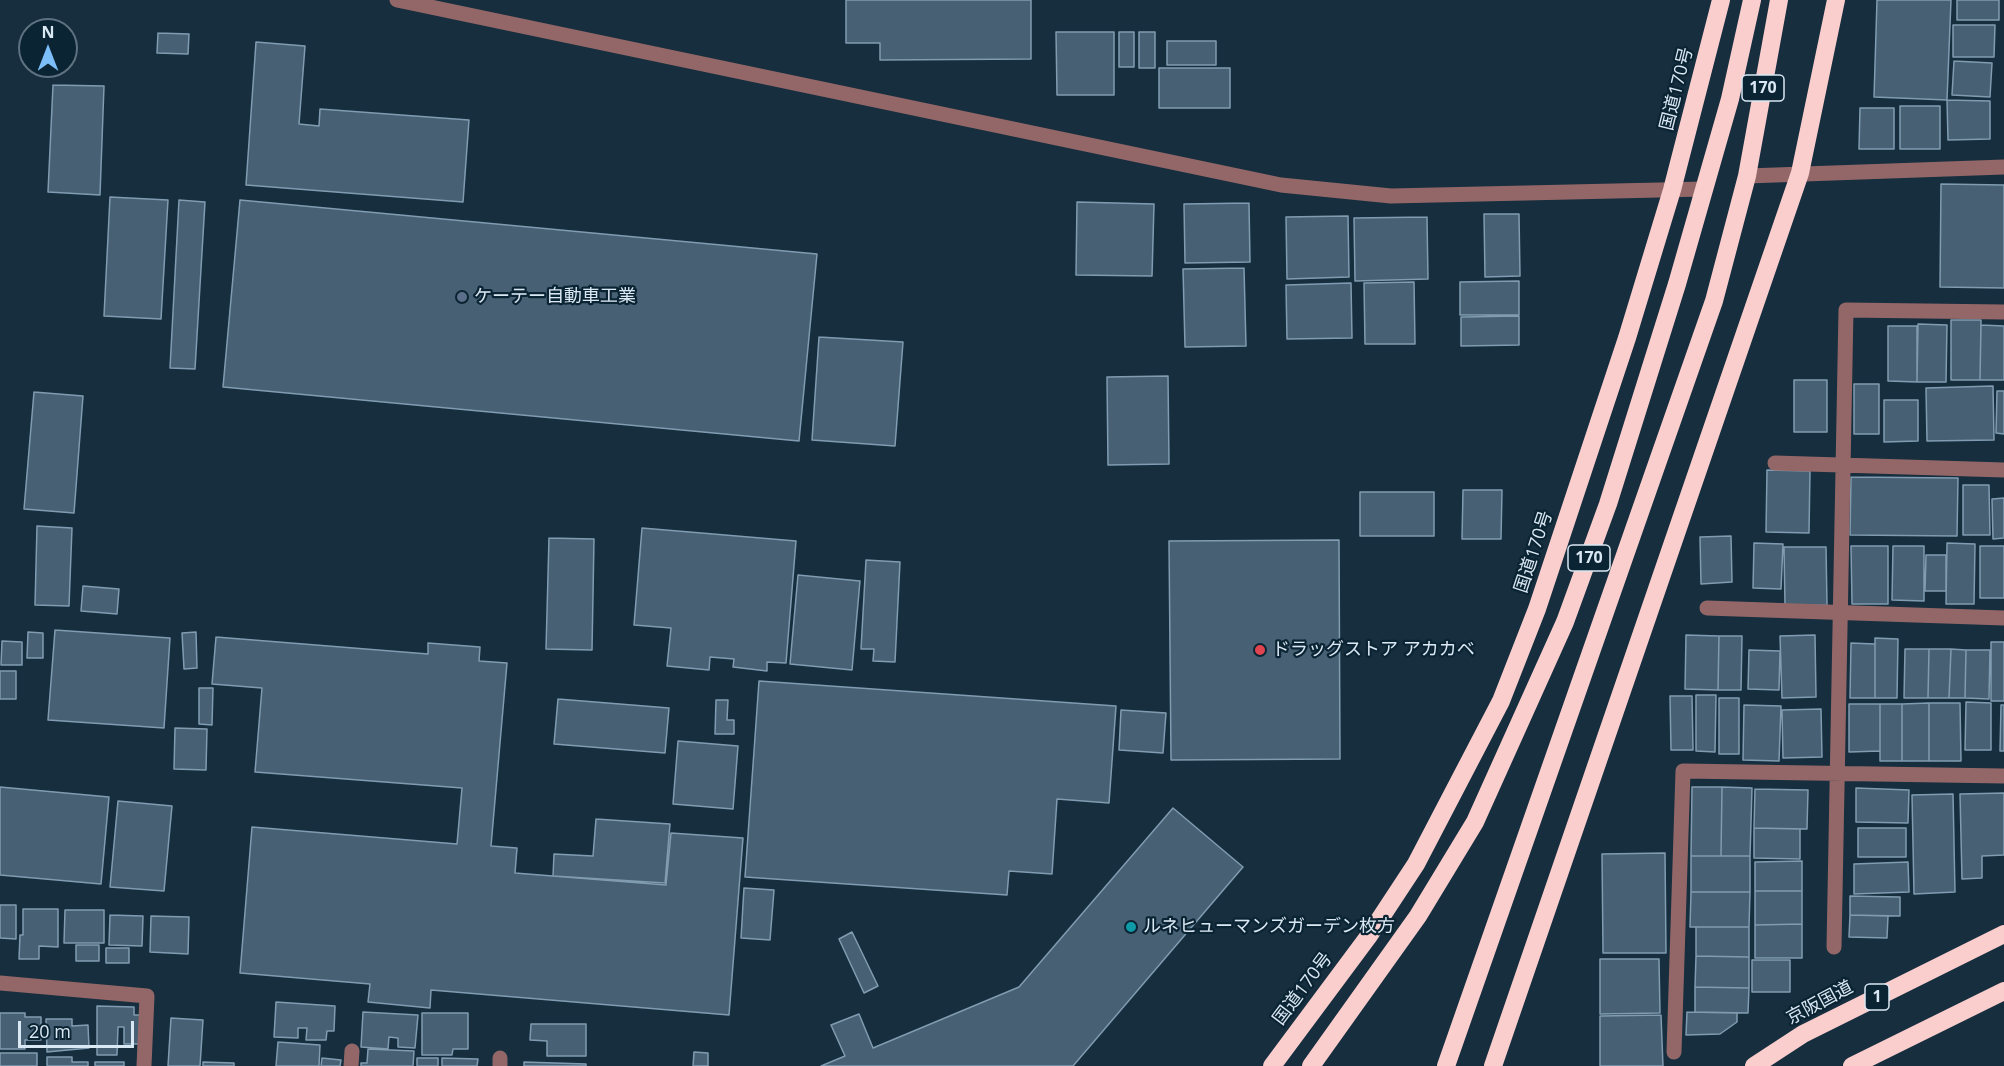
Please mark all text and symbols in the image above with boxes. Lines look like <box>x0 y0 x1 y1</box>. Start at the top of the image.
north arrow <box>18 18 78 78</box>
text: N <box>41 21 55 43</box>
street label: 国道170号 <box>1656 45 1698 133</box>
road number: 170 <box>1742 75 1784 101</box>
place label: ケーテー自動車工業 <box>474 286 636 308</box>
marker: ケーテー自動車工業 <box>455 290 469 304</box>
street label: 国道170号 <box>1511 508 1557 596</box>
road number: 170 <box>1568 545 1610 571</box>
place label: ドラッグストア アカカベ <box>1272 639 1475 661</box>
marker: ドラッグストア アカカベ <box>1253 643 1267 657</box>
place label: ルネヒューマンズガーデン枚方 <box>1143 916 1395 938</box>
marker: ルネヒューマンズガーデン枚方 <box>1124 920 1138 934</box>
street label: 国道170号 <box>1269 949 1337 1029</box>
street label: 京阪国道 <box>1783 977 1857 1029</box>
road number: 1 <box>1865 984 1889 1010</box>
scale bar <box>21 1009 136 1047</box>
text: 20 m <box>29 1019 71 1043</box>

